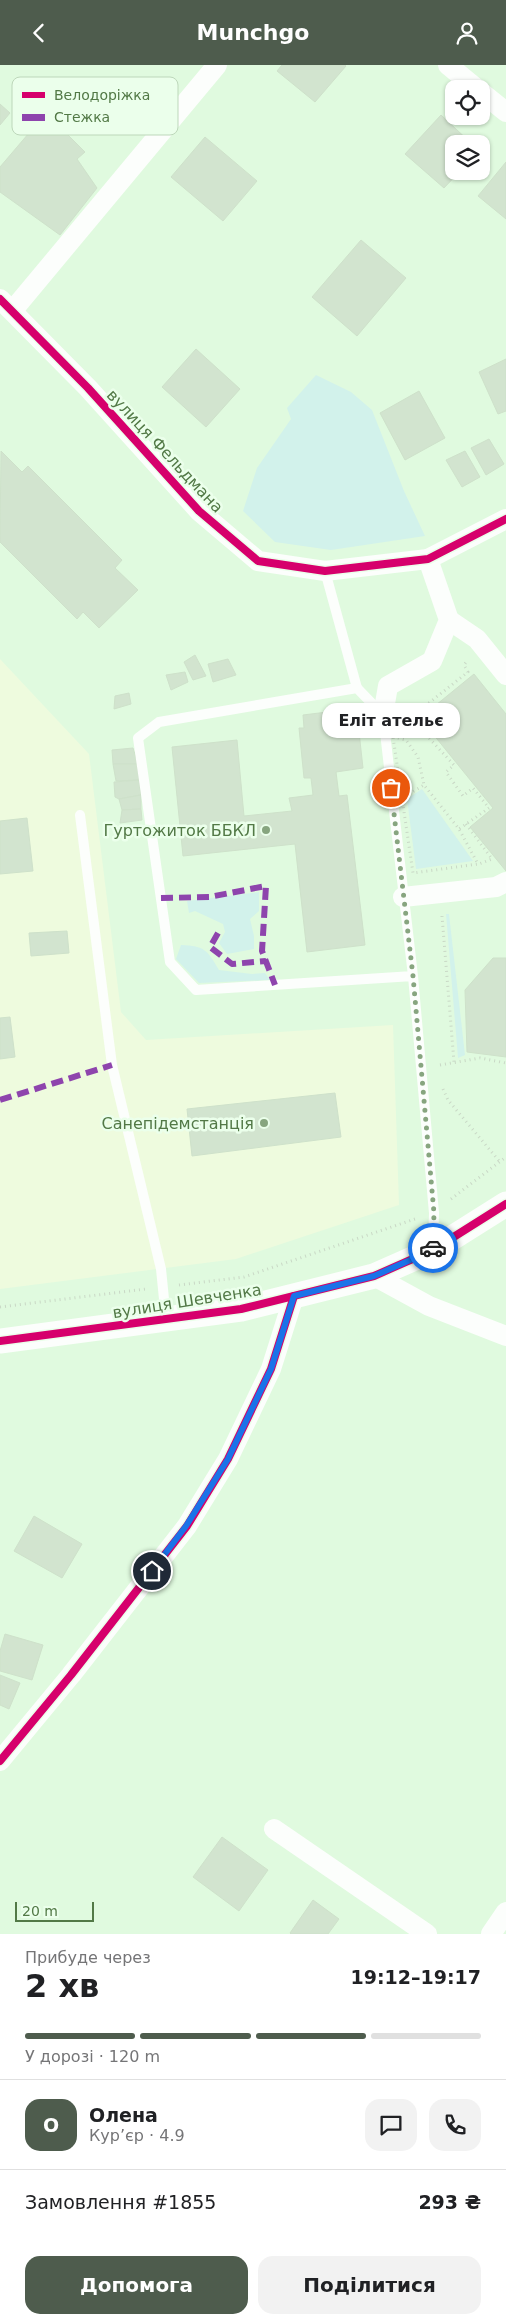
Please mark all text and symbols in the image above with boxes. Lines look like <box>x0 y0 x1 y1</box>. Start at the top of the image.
icon: back <box>25 19 53 47</box>
icon: person <box>453 19 481 47</box>
text: Munchgo <box>197 20 309 45</box>
legend <box>12 77 178 135</box>
map controls <box>445 80 490 180</box>
button: locate <box>445 80 490 125</box>
text: Велодоріжка <box>54 87 150 103</box>
text: Стежка <box>54 109 110 125</box>
button: layers <box>445 135 490 180</box>
street label: вулиця Фельдмана <box>103 385 227 517</box>
callout: Еліт ательє <box>322 703 460 738</box>
text: Еліт ательє <box>338 711 444 730</box>
pin <box>370 767 412 809</box>
icon: bag <box>377 774 405 802</box>
place label: Гуртожиток ББКЛ <box>103 821 256 840</box>
marker: Гуртожиток ББКЛ <box>260 824 272 836</box>
place label: Санепідемстанція <box>101 1114 254 1133</box>
marker: Санепідемстанція <box>258 1117 270 1129</box>
courier <box>408 1223 458 1273</box>
icon: car <box>419 1234 447 1262</box>
street label: вулиця Шевченка <box>111 1280 263 1322</box>
pin <box>131 1550 173 1592</box>
icon: home <box>138 1557 166 1585</box>
scale bar <box>15 1899 94 1922</box>
text: 20 m <box>22 1903 58 1919</box>
text: Прибуде через <box>25 1948 151 1967</box>
text: 19:12–19:17 <box>351 1966 481 1988</box>
text: 2 хв <box>25 1967 99 2005</box>
text: У дорозі · 120 m <box>25 2047 160 2066</box>
button: chat <box>365 2099 417 2151</box>
button: phone <box>429 2099 481 2151</box>
text: Олена <box>89 2104 158 2126</box>
text: О <box>43 2114 59 2136</box>
text: Кур’єр · 4.9 <box>89 2126 185 2145</box>
text: Замовлення #1855 <box>25 2191 216 2213</box>
text: 293 ₴ <box>418 2191 481 2213</box>
button: Допомога <box>25 2256 248 2314</box>
button: Поділитися <box>258 2256 481 2314</box>

